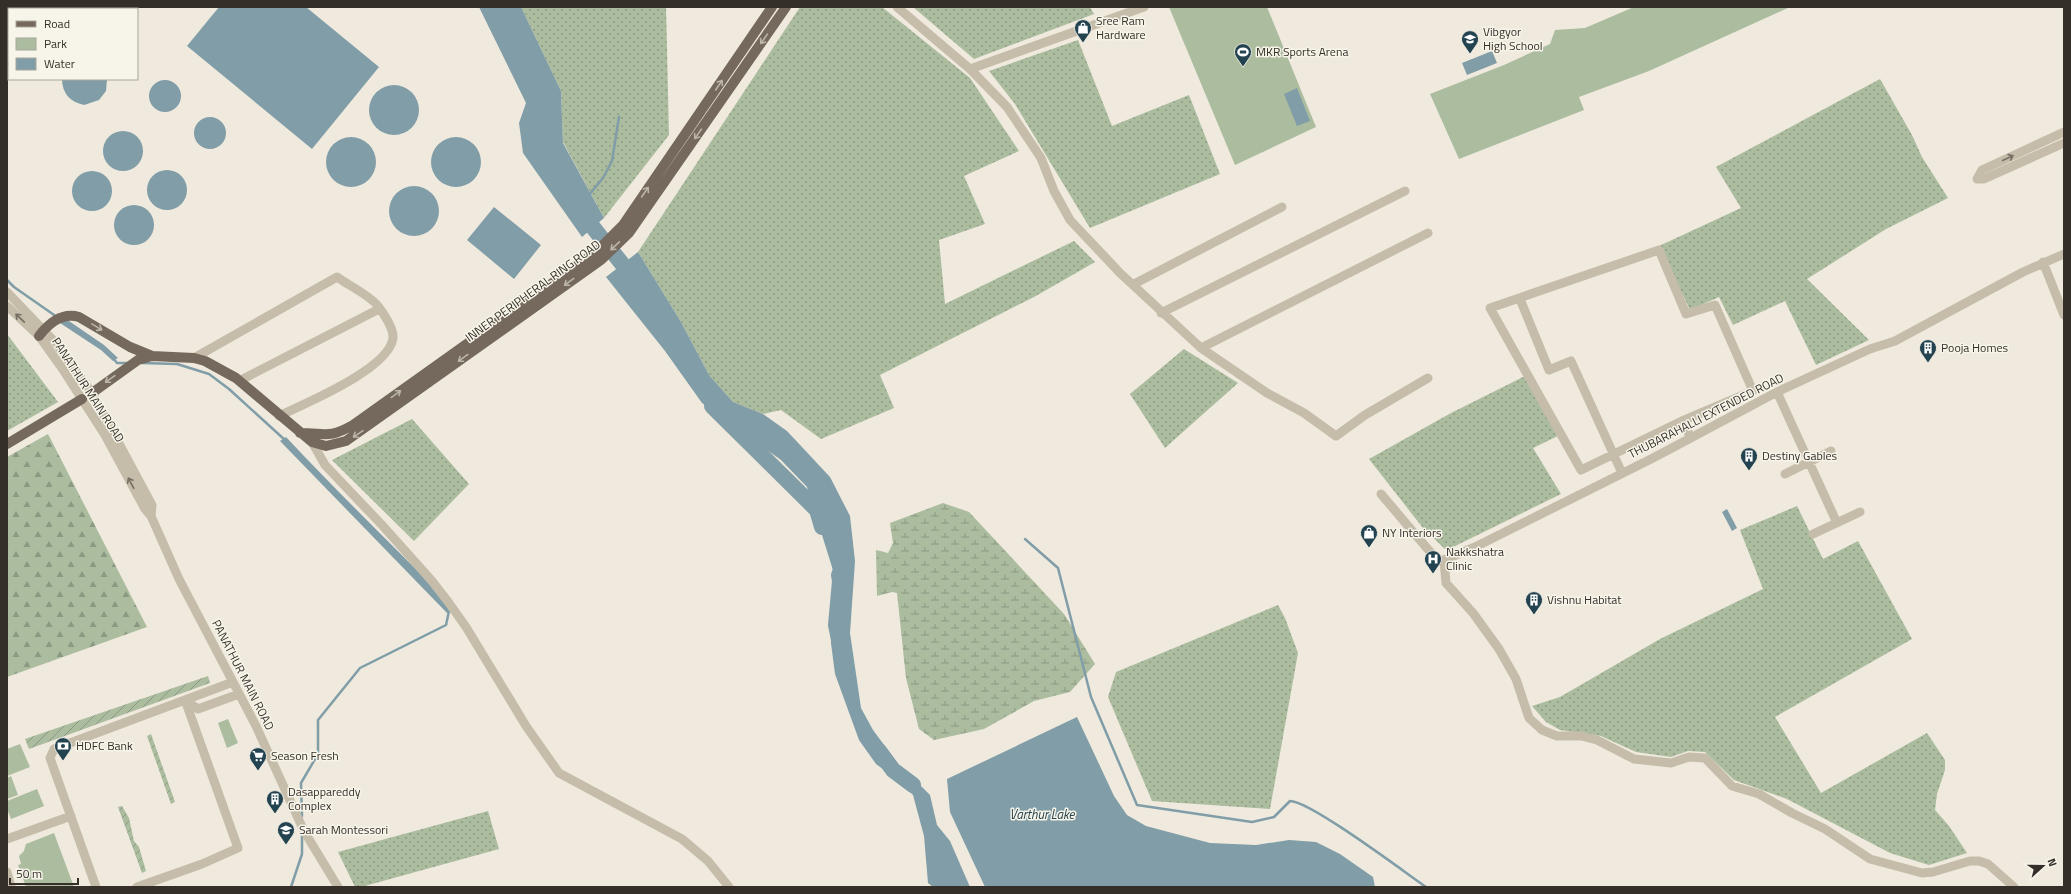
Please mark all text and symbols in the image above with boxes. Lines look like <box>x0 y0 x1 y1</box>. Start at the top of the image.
legend <box>8 8 138 80</box>
place label: Sree Ram Hardware <box>1096 11 1146 44</box>
text: Road <box>44 14 70 33</box>
shop icon: Sree Ram Hardware <box>1073 18 1093 43</box>
place label: Vibgyor High School <box>1483 22 1543 55</box>
school or university icon: Vibgyor High School <box>1460 29 1480 54</box>
one-way arrow <box>760 33 768 44</box>
text: Park <box>44 34 67 53</box>
sports icon: MKR Sports Arena <box>1233 42 1253 67</box>
place label: MKR Sports Arena <box>1256 42 1348 61</box>
text: Water <box>44 54 75 73</box>
one-way arrow <box>715 80 723 91</box>
one-way arrow <box>694 128 702 139</box>
one-way arrow <box>2001 154 2013 161</box>
one-way arrow <box>641 187 649 198</box>
street label: INNER PERIPHERAL RING ROAD <box>461 235 605 346</box>
one-way arrow <box>610 242 620 251</box>
one-way arrow <box>564 278 575 286</box>
one-way arrow <box>15 313 25 323</box>
one-way arrow <box>91 323 103 331</box>
street label: PANATHUR MAIN ROAD <box>47 333 130 446</box>
building icon: Pooja Homes <box>1918 338 1938 363</box>
place label: Pooja Homes <box>1941 338 2008 357</box>
one-way arrow <box>458 354 469 362</box>
street label: THUBARAHALLI EXTENDED ROAD <box>1625 368 1787 463</box>
one-way arrow <box>105 375 116 383</box>
one-way arrow <box>390 390 401 398</box>
one-way arrow <box>352 429 363 438</box>
building icon: Destiny Gables <box>1739 446 1759 471</box>
place label: Destiny Gables <box>1762 446 1838 465</box>
one-way arrow <box>126 477 134 489</box>
shop icon: NY Interiors <box>1359 523 1379 548</box>
place label: NY Interiors <box>1382 523 1442 542</box>
place label: Nakkshatra Clinic <box>1446 542 1504 575</box>
hospital icon: Nakkshatra Clinic <box>1423 549 1443 574</box>
building icon: Vishnu Habitat <box>1524 590 1544 615</box>
place label: Vishnu Habitat <box>1547 590 1622 609</box>
street label: PANATHUR MAIN ROAD <box>207 616 280 734</box>
bank icon: HDFC Bank <box>53 736 73 761</box>
place label: HDFC Bank <box>76 736 133 755</box>
supermarket icon: Season Fresh <box>248 746 268 771</box>
place label: Season Fresh <box>271 746 339 765</box>
place label: Dasappareddy Complex <box>288 782 361 815</box>
building icon: Dasappareddy Complex <box>265 789 285 814</box>
water label: Varthur Lake <box>1010 804 1075 824</box>
school or university icon: Sarah Montessori <box>276 820 296 845</box>
place label: Sarah Montessori <box>299 820 388 839</box>
north arrow <box>2023 846 2063 886</box>
text: N <box>2044 856 2061 869</box>
scale bar <box>10 860 78 886</box>
text: 50 m <box>16 864 42 883</box>

